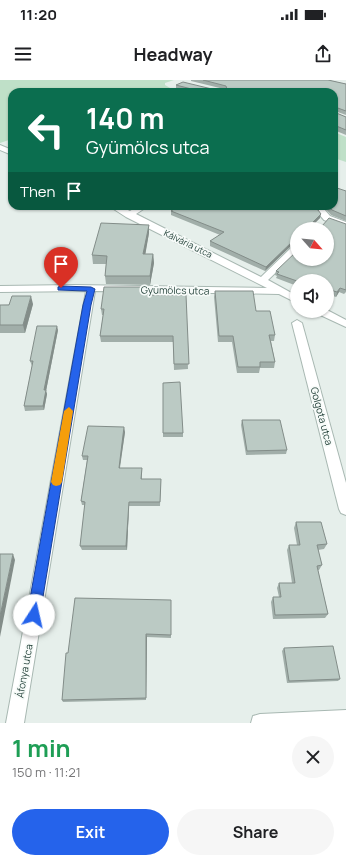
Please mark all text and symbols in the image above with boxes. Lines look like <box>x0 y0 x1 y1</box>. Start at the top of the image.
text: 11:20 <box>20 4 57 25</box>
text: Headway <box>134 42 212 66</box>
icon: menu <box>12 43 34 65</box>
icon: share <box>312 43 334 65</box>
text: 140 m <box>86 99 165 137</box>
icon: left <box>20 104 72 156</box>
text: Gyümölcs utca <box>86 135 209 159</box>
icon: arrive <box>63 180 85 202</box>
text: Then <box>20 181 55 202</box>
north arrow <box>290 222 334 266</box>
map controls <box>290 222 334 318</box>
street label: Kálvária utca <box>162 226 215 261</box>
pin <box>44 247 78 288</box>
icon: arrive <box>50 253 72 275</box>
button: sound <box>290 274 334 318</box>
street label: Gyümölcs utca <box>141 282 209 298</box>
street label: Golgota utca <box>308 385 336 447</box>
position arrow <box>13 594 55 636</box>
street label: Áfonya utca <box>12 643 36 699</box>
text: 1 min <box>12 731 71 764</box>
button: close <box>292 736 334 778</box>
text: 150 m · 11:21 <box>12 763 81 781</box>
button: Exit <box>12 809 169 855</box>
button: Share <box>177 809 334 855</box>

